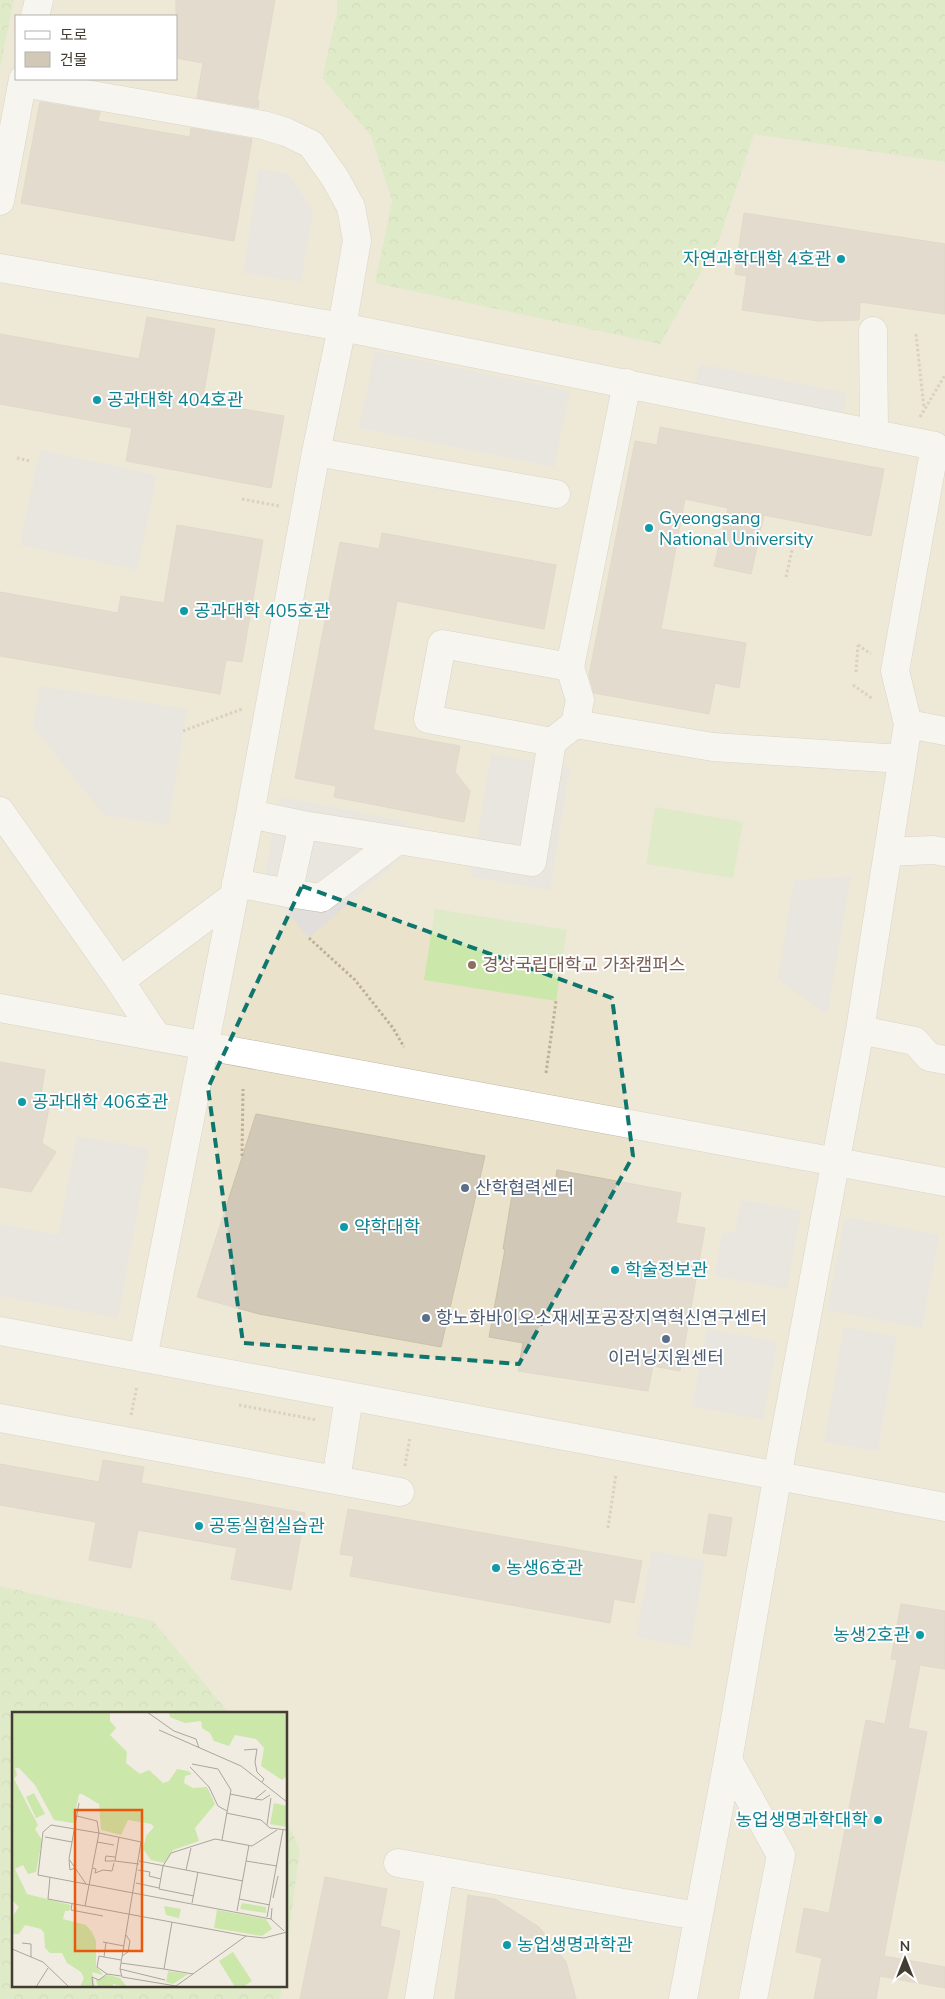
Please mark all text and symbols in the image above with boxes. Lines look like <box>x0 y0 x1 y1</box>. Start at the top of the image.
legend <box>15 15 178 80</box>
text: 도로 <box>60 25 88 45</box>
text: 건물 <box>60 50 88 70</box>
place label: 자연과학대학 4호관 <box>683 247 831 271</box>
marker: 자연과학대학 4호관 <box>835 253 847 265</box>
place label: 공과대학 404호관 <box>107 388 244 412</box>
marker: 공과대학 404호관 <box>91 394 103 406</box>
place label: Gyeongsang National University <box>659 506 814 551</box>
marker: Gyeongsang National University <box>643 522 655 534</box>
place label: 공과대학 405호관 <box>194 599 331 623</box>
marker: 공과대학 405호관 <box>178 605 190 617</box>
place label: 경상국립대학교 가좌캠퍼스 <box>482 953 685 977</box>
marker: 경상국립대학교 가좌캠퍼스 <box>466 959 478 971</box>
place label: 공과대학 406호관 <box>32 1090 169 1114</box>
marker: 공과대학 406호관 <box>16 1096 28 1108</box>
place label: 산학협력센터 <box>475 1176 574 1200</box>
marker: 산학협력센터 <box>459 1182 471 1194</box>
place label: 약학대학 <box>354 1215 420 1239</box>
marker: 약학대학 <box>338 1221 350 1233</box>
place label: 학술정보관 <box>625 1258 708 1282</box>
marker: 학술정보관 <box>609 1264 621 1276</box>
place label: 항노화바이오소재세포공장지역혁신연구센터 <box>436 1306 767 1330</box>
marker: 항노화바이오소재세포공장지역혁신연구센터 <box>420 1312 432 1324</box>
marker: 이러닝지원센터 <box>660 1333 672 1345</box>
place label: 이러닝지원센터 <box>608 1346 724 1370</box>
place label: 공동실험실습관 <box>209 1514 325 1538</box>
marker: 공동실험실습관 <box>193 1520 205 1532</box>
place label: 농생6호관 <box>506 1556 583 1580</box>
marker: 농생6호관 <box>490 1562 502 1574</box>
place label: 농생2호관 <box>833 1623 910 1647</box>
marker: 농생2호관 <box>914 1629 926 1641</box>
inset map <box>12 1712 288 1986</box>
place label: 농업생명과학대학 <box>736 1808 868 1832</box>
marker: 농업생명과학대학 <box>872 1814 884 1826</box>
place label: 농업생명과학관 <box>517 1933 633 1957</box>
north arrow <box>880 1934 930 1984</box>
text: N <box>900 1937 910 1956</box>
marker: 농업생명과학관 <box>501 1939 513 1951</box>

